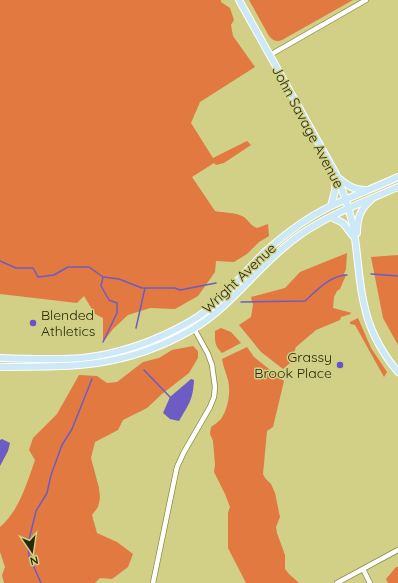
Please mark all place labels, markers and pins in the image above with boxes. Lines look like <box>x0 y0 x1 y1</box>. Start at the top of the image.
place label: Blended Athletics <box>41 306 95 340</box>
marker: Blended Athletics <box>28 318 38 328</box>
place label: Grassy Brook Place <box>254 348 332 382</box>
marker: Grassy Brook Place <box>335 360 345 370</box>

